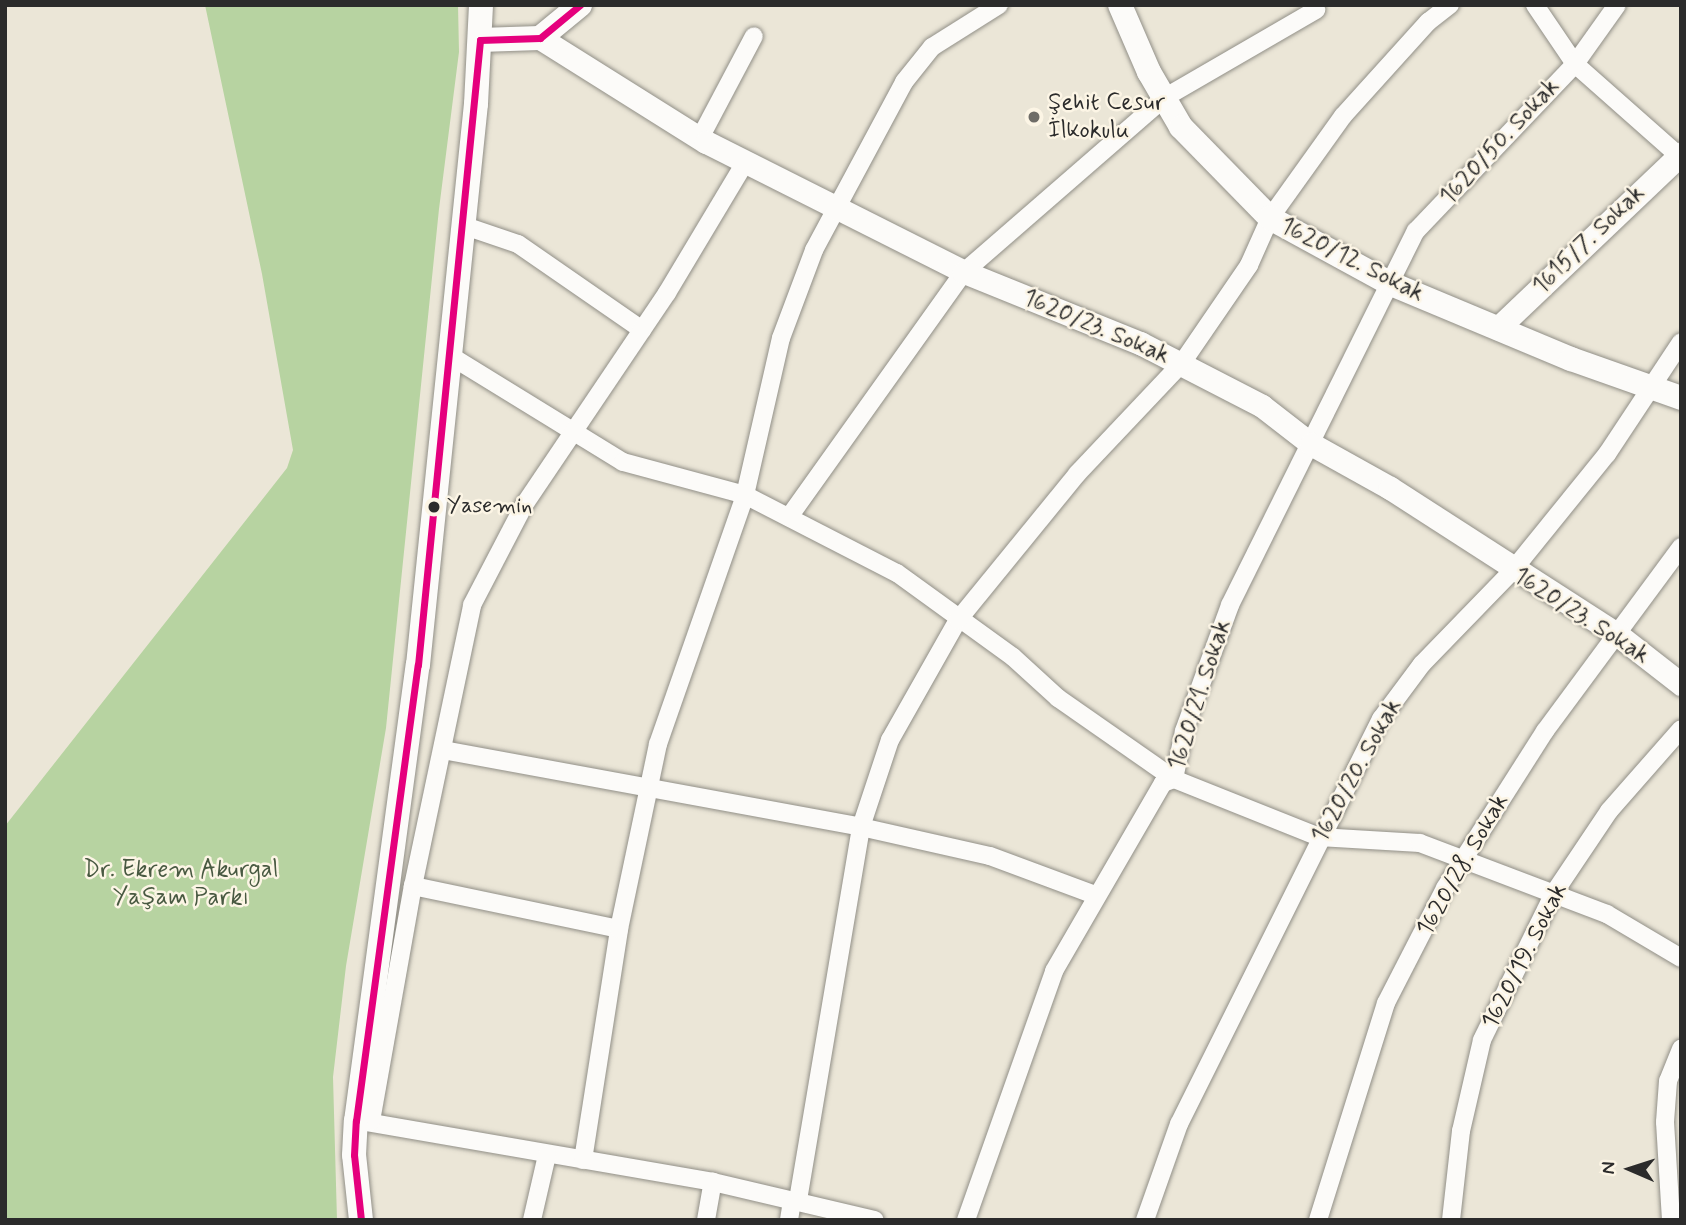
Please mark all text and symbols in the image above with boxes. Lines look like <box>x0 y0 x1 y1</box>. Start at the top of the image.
street label: 1620/50. Sokak <box>1434 73 1566 211</box>
place label: Şehit Cesur İlkokulu <box>1048 89 1166 145</box>
marker: Şehit Cesur İlkokulu <box>1026 109 1042 125</box>
street label: 1615/7. Sokak <box>1527 179 1651 301</box>
street label: 1620/12. Sokak <box>1275 211 1429 309</box>
street label: 1620/23. Sokak <box>1018 283 1174 371</box>
place label: Yasemin <box>447 494 532 520</box>
marker: Yasemin <box>427 500 441 514</box>
street label: 1620/23. Sokak <box>1508 561 1654 671</box>
street label: 1620/21. Sokak <box>1162 616 1238 774</box>
street label: 1620/20. Sokak <box>1306 694 1408 848</box>
street label: 1620/28. Sokak <box>1411 789 1515 941</box>
park label: Dr. Ekrem Akurgal Yaşam Parkı <box>83 856 279 912</box>
street label: 1620/19. Sokak <box>1476 878 1574 1034</box>
north arrow <box>1595 1134 1665 1204</box>
text: N <box>1596 1161 1621 1175</box>

